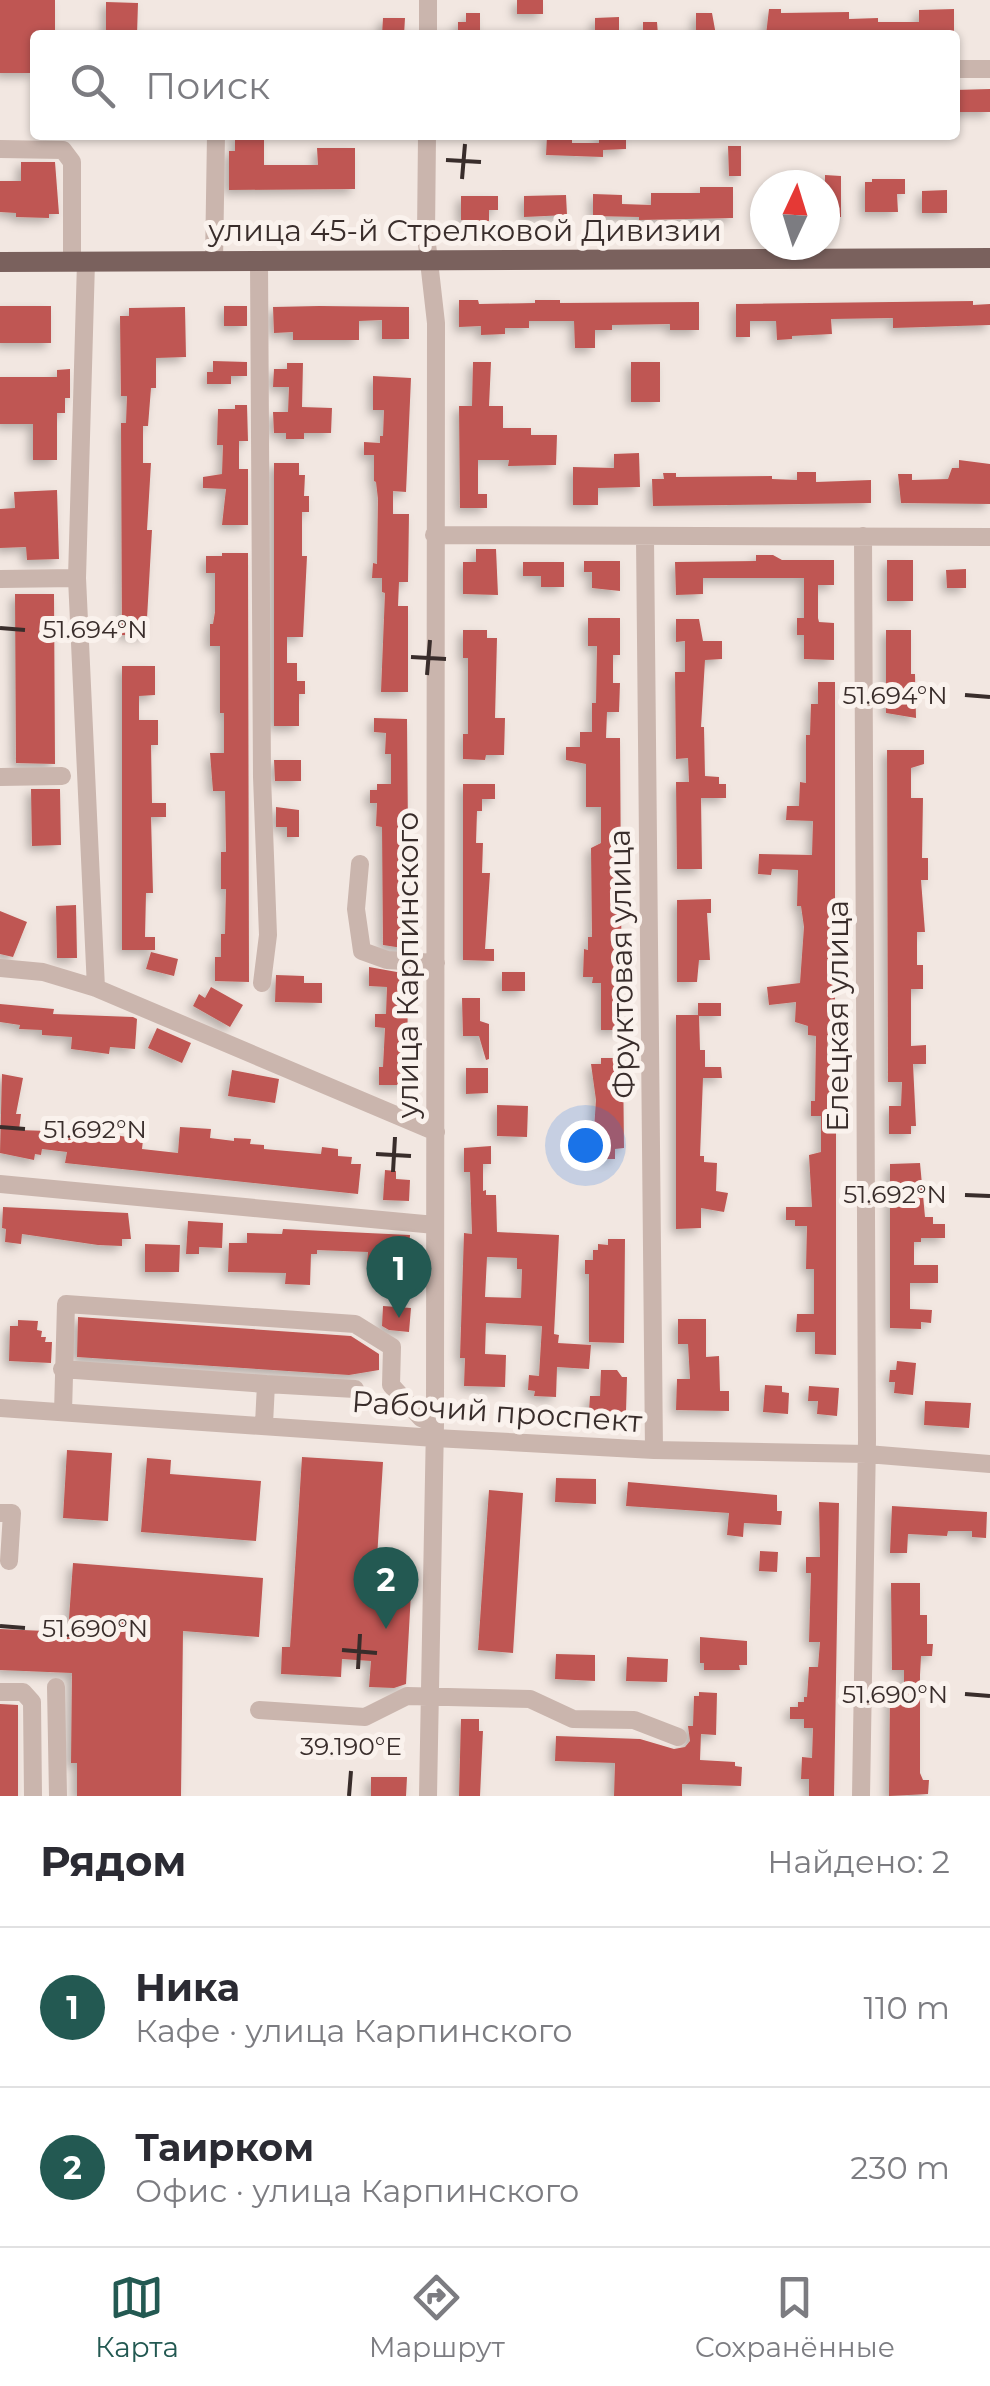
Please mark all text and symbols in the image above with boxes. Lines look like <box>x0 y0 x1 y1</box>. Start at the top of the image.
search box <box>30 30 960 140</box>
icon: search <box>65 58 120 113</box>
text: Поиск <box>145 62 270 109</box>
north arrow <box>750 170 840 260</box>
street label: улица 45-й Стрелковой Дивизии <box>207 212 722 249</box>
text: 51.694°N <box>42 614 148 644</box>
text: 51.694°N <box>842 680 948 710</box>
street label: улица Карпинского <box>389 812 426 1119</box>
street label: Фруктовая улица <box>601 829 642 1099</box>
street label: Елецкая улица <box>819 900 856 1132</box>
text: 51.692°N <box>43 1114 147 1144</box>
your location <box>560 1120 611 1171</box>
text: 51.692°N <box>843 1179 947 1209</box>
pin: 1 <box>366 1236 432 1318</box>
street label: Рабочий проспект <box>351 1383 644 1440</box>
pin: 2 <box>354 1546 418 1629</box>
text: 51.690°N <box>42 1613 148 1643</box>
text: 51.690°N <box>842 1679 948 1709</box>
text: 39.190°E <box>300 1731 402 1761</box>
text: Рядом <box>40 1835 187 1887</box>
text: Найдено: 2 <box>767 1842 950 1881</box>
text: Ника <box>135 1964 240 2011</box>
text: 1 <box>66 1988 79 2027</box>
text: 110 m <box>863 1988 950 2027</box>
text: Кафе · улица Карпинского <box>135 2011 573 2050</box>
text: Таирком <box>135 2124 314 2171</box>
text: 2 <box>63 2148 82 2187</box>
text: 230 m <box>850 2148 950 2187</box>
text: Офис · улица Карпинского <box>135 2171 579 2210</box>
tab: Карта <box>95 2270 179 2364</box>
tab: Маршрут <box>369 2270 505 2364</box>
tab: Сохранённые <box>695 2270 895 2364</box>

